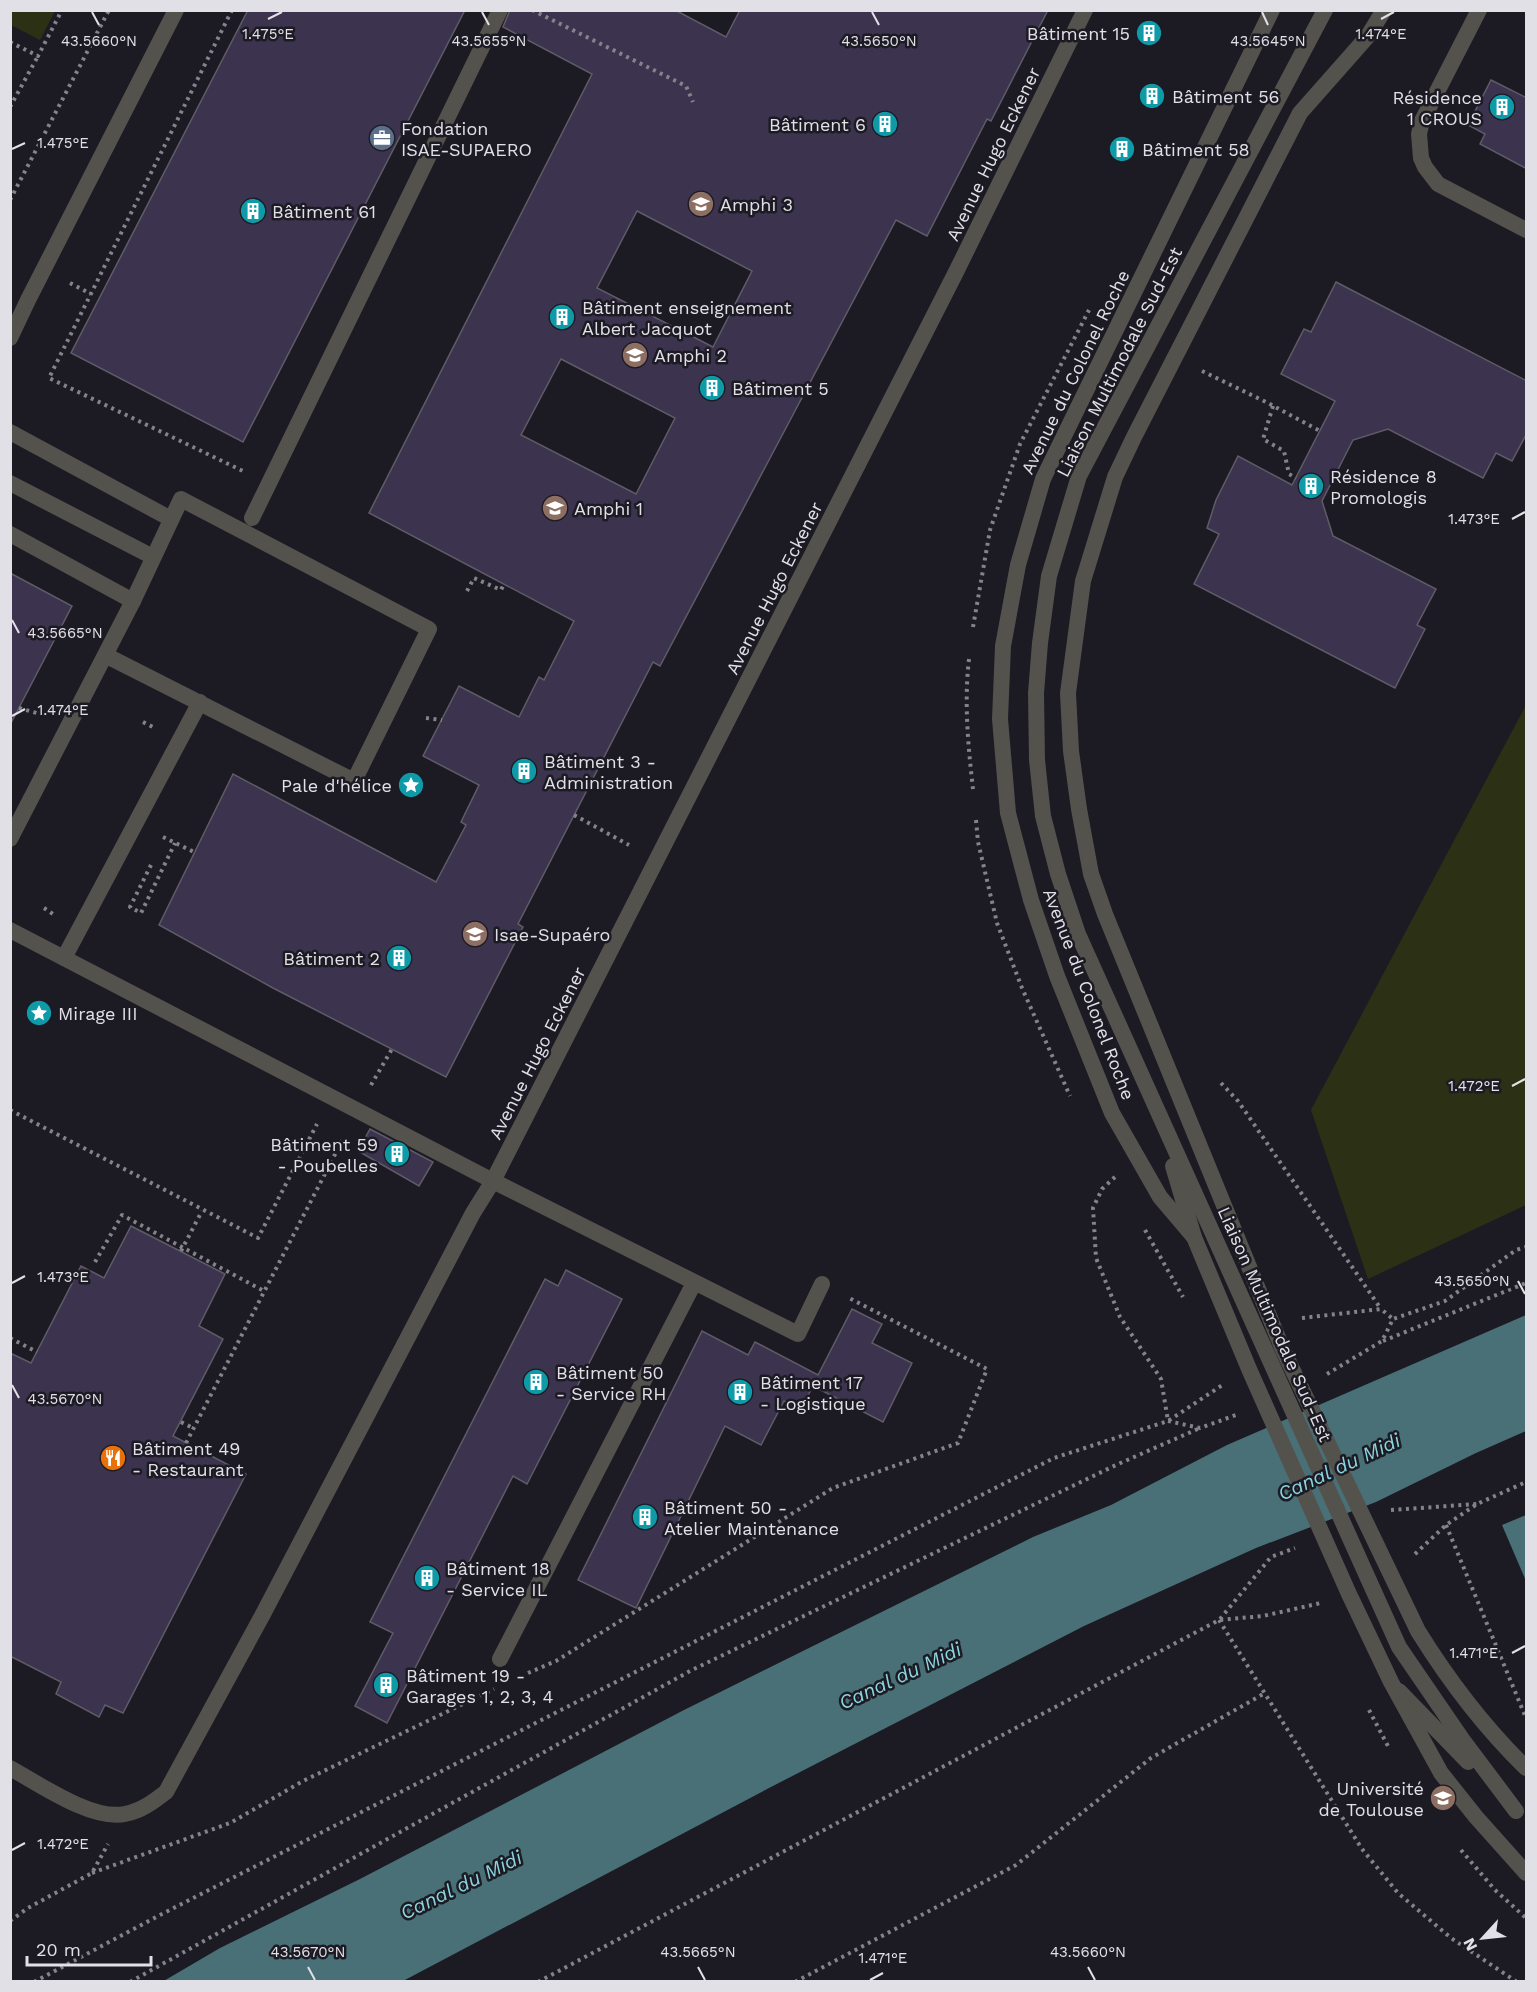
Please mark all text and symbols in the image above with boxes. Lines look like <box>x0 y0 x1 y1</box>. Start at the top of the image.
building icon: Bâtiment 15 <box>1134 18 1164 48</box>
place label: Bâtiment 15 <box>1027 23 1130 44</box>
text: 1.475°E <box>242 25 294 43</box>
text: 1.474°E <box>1355 25 1407 43</box>
text: 43.5660°N <box>61 32 137 50</box>
text: 43.5655°N <box>451 32 527 50</box>
text: 43.5650°N <box>841 32 917 50</box>
text: 43.5645°N <box>1230 32 1306 50</box>
street label: Avenue Hugo Eckener <box>942 64 1044 244</box>
building icon: Bâtiment 56 <box>1137 81 1167 111</box>
place label: Bâtiment 56 <box>1172 86 1280 107</box>
place label: Résidence 1 CROUS <box>1392 87 1482 129</box>
building icon: Résidence 1 CROUS <box>1487 92 1517 122</box>
building icon: Bâtiment 6 <box>870 109 900 139</box>
place label: Bâtiment 6 <box>769 114 866 135</box>
place label: Fondation ISAE-SUPAERO <box>401 118 532 160</box>
office icon: Fondation ISAE-SUPAERO <box>367 123 397 153</box>
text: 1.475°E <box>37 134 89 152</box>
building icon: Bâtiment 58 <box>1107 134 1137 164</box>
place label: Bâtiment 58 <box>1142 139 1250 160</box>
school or university icon: Amphi 3 <box>686 189 716 219</box>
place label: Amphi 3 <box>720 194 793 215</box>
building icon: Bâtiment 61 <box>238 196 268 226</box>
place label: Bâtiment 61 <box>272 201 376 222</box>
street label: Liaison Multimodale Sud-Est <box>1052 243 1186 480</box>
street label: Avenue du Colonel Roche <box>1016 267 1134 477</box>
place label: Bâtiment enseignement Albert Jacquot <box>582 297 792 339</box>
building icon: Bâtiment enseignement Albert Jacquot <box>547 302 577 332</box>
school or university icon: Amphi 2 <box>620 340 650 370</box>
place label: Amphi 2 <box>654 345 727 366</box>
building icon: Bâtiment 5 <box>697 373 727 403</box>
place label: Bâtiment 5 <box>732 378 829 399</box>
place label: Résidence 8 Promologis <box>1330 466 1437 508</box>
building icon: Résidence 8 Promologis <box>1296 471 1326 501</box>
school or university icon: Amphi 1 <box>540 493 570 523</box>
place label: Amphi 1 <box>574 498 643 519</box>
street label: Avenue Hugo Eckener <box>721 498 827 678</box>
text: 1.473°E <box>1448 510 1500 528</box>
text: 43.5665°N <box>27 624 103 642</box>
text: 1.474°E <box>37 701 89 719</box>
place label: Bâtiment 3 - Administration <box>544 751 673 793</box>
building icon: Bâtiment 3 - Administration <box>509 756 539 786</box>
place icon: Pale d'hélice <box>396 770 426 800</box>
place label: Pale d'hélice <box>281 775 392 796</box>
street label: Avenue du Colonel Roche <box>1039 885 1139 1103</box>
school or university icon: Isae-Supaéro <box>460 919 490 949</box>
place label: Isae-Supaéro <box>494 924 610 945</box>
building icon: Bâtiment 2 <box>384 943 414 973</box>
place label: Bâtiment 2 <box>283 948 380 969</box>
street label: Avenue Hugo Eckener <box>484 963 590 1143</box>
place icon: Mirage III <box>24 998 54 1028</box>
place label: Mirage III <box>58 1003 138 1024</box>
text: 1.472°E <box>1448 1077 1500 1095</box>
place label: Bâtiment 59 - Poubelles <box>270 1134 378 1176</box>
building icon: Bâtiment 59 - Poubelles <box>382 1139 412 1169</box>
street label: Liaison Multimodale Sud-Est <box>1214 1203 1337 1445</box>
text: 1.473°E <box>37 1268 89 1286</box>
text: 43.5650°N <box>1434 1272 1510 1290</box>
place label: Bâtiment 50 - Service RH <box>556 1362 667 1404</box>
building icon: Bâtiment 50 - Service RH <box>521 1367 551 1397</box>
place label: Bâtiment 17 - Logistique <box>760 1372 866 1414</box>
building icon: Bâtiment 17 - Logistique <box>725 1377 755 1407</box>
text: 43.5670°N <box>28 1390 102 1408</box>
water label: Canal du Midi <box>1274 1428 1405 1506</box>
place label: Bâtiment 49 - Restaurant <box>132 1438 244 1480</box>
restaurant icon: Bâtiment 49 - Restaurant <box>98 1443 128 1473</box>
place label: Bâtiment 50 - Atelier Maintenance <box>664 1497 839 1539</box>
building icon: Bâtiment 50 - Atelier Maintenance <box>630 1502 660 1532</box>
place label: Bâtiment 18 - Service IL <box>446 1558 550 1600</box>
building icon: Bâtiment 18 - Service IL <box>412 1563 442 1593</box>
water label: Canal du Midi <box>835 1637 966 1715</box>
text: 1.471°E <box>1450 1644 1498 1662</box>
place label: Bâtiment 19 - Garages 1, 2, 3, 4 <box>406 1665 554 1707</box>
building icon: Bâtiment 19 - Garages 1, 2, 3, 4 <box>371 1670 401 1700</box>
place label: Université de Toulouse <box>1319 1778 1424 1820</box>
school or university icon: Université de Toulouse <box>1428 1783 1458 1813</box>
text: 1.472°E <box>37 1835 89 1853</box>
water label: Canal du Midi <box>396 1845 527 1925</box>
north arrow <box>1453 1908 1513 1968</box>
scale bar <box>27 1929 152 1967</box>
text: N <box>1459 1935 1481 1954</box>
text: 20 m <box>36 1939 81 1960</box>
text: 43.5670°N <box>271 1943 345 1961</box>
text: 43.5665°N <box>660 1943 736 1961</box>
text: 43.5660°N <box>1050 1943 1126 1961</box>
text: 1.471°E <box>859 1949 907 1967</box>

